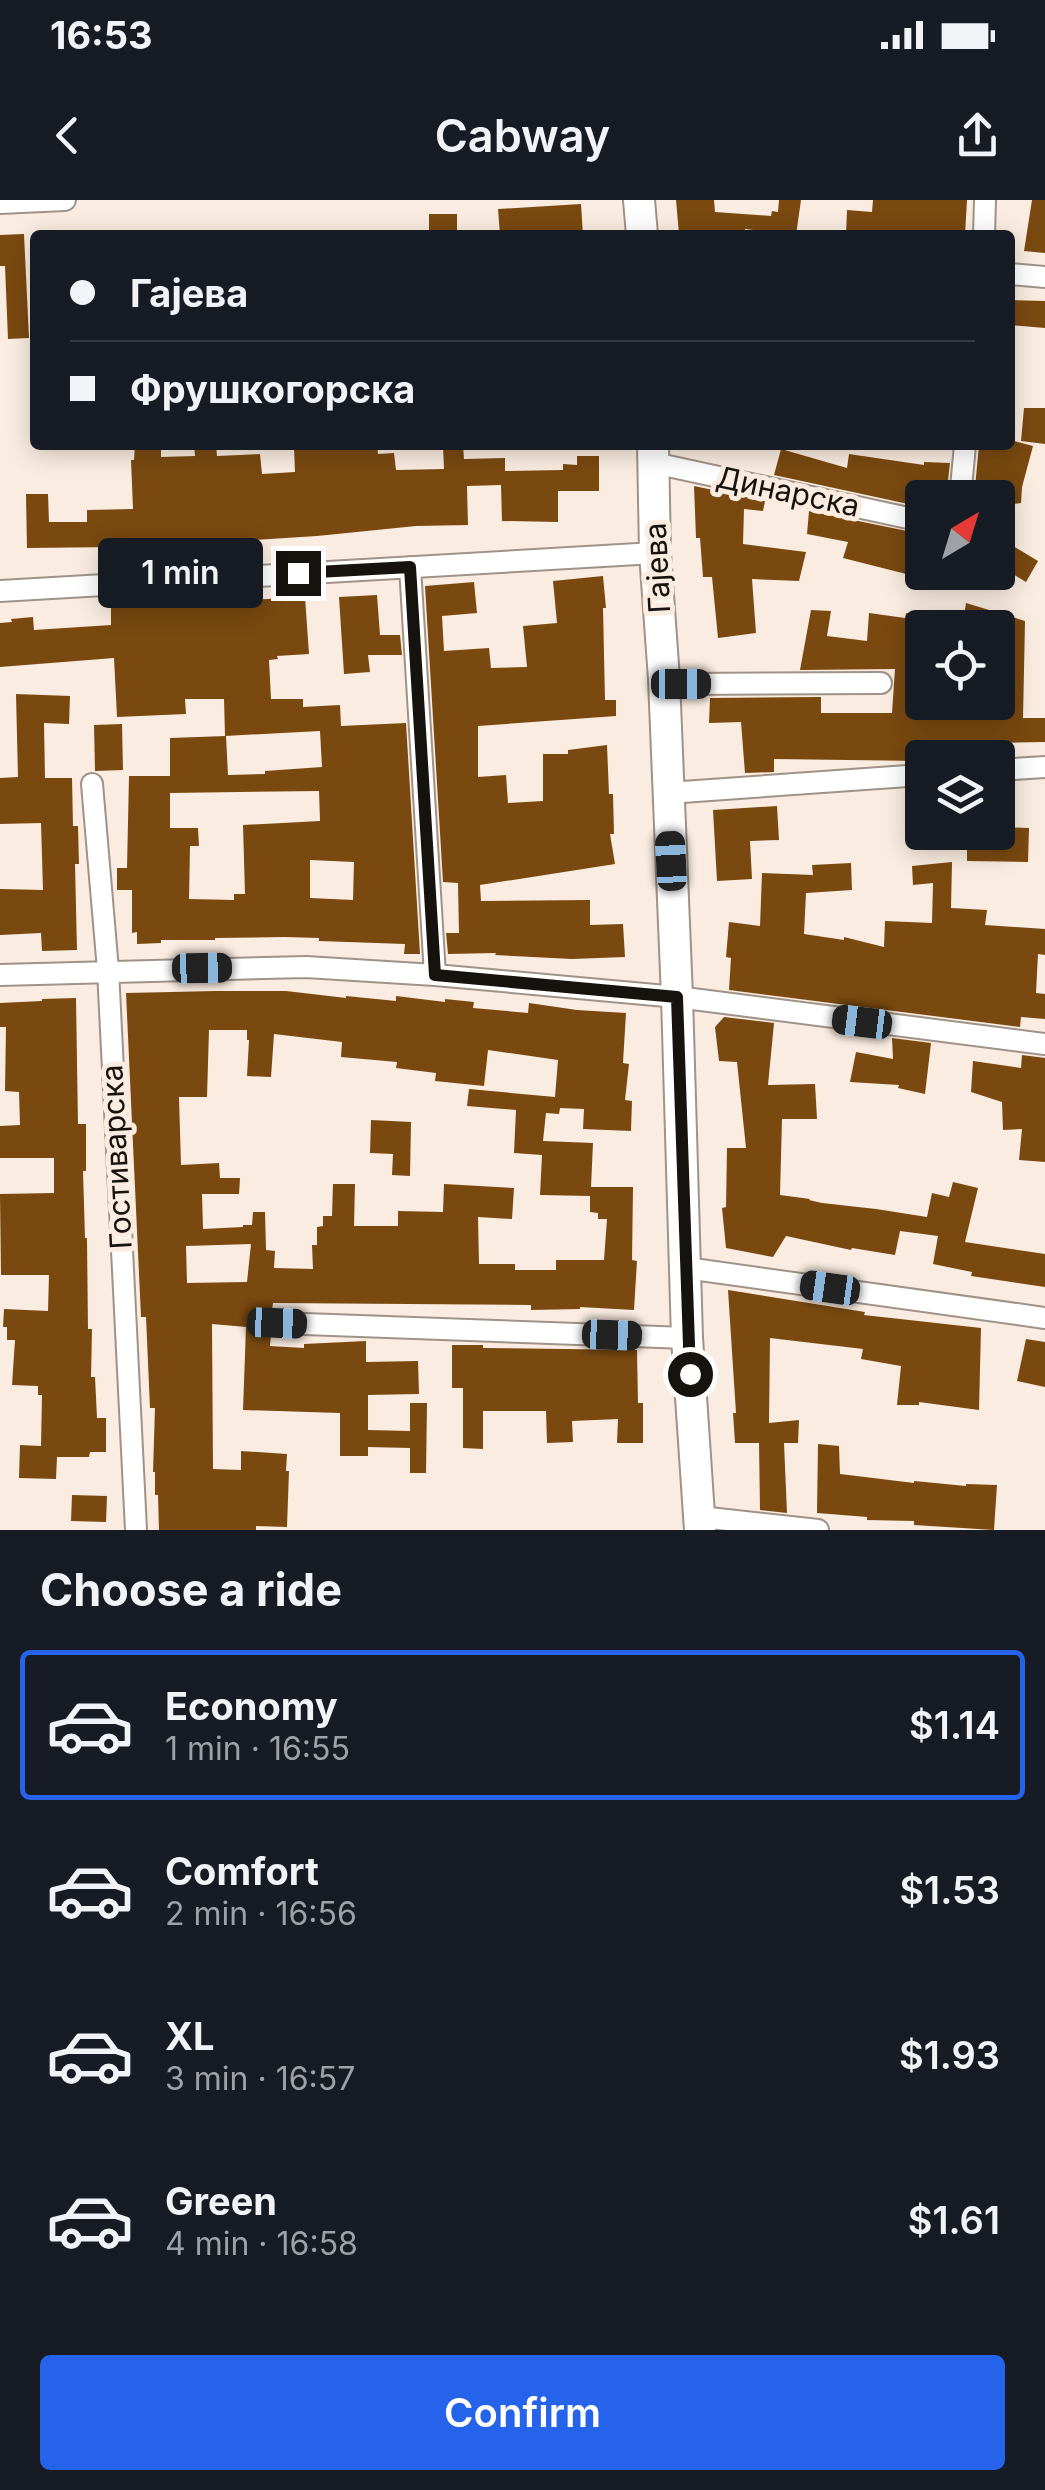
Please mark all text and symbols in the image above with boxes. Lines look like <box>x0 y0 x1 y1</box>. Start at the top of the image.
text: 16:53 <box>50 12 153 58</box>
icon: back <box>40 108 95 163</box>
text: Cabway <box>435 108 610 163</box>
icon: share <box>950 108 1005 163</box>
text: Гајева <box>130 270 248 316</box>
text: Фрушкогорска <box>130 366 415 412</box>
street label: Динарска <box>713 458 863 524</box>
north arrow <box>905 480 1015 590</box>
map controls <box>905 480 1015 850</box>
street label: Гајева <box>637 522 677 614</box>
callout: 1 min <box>98 538 263 608</box>
route end <box>276 551 321 596</box>
text: 1 min <box>141 553 220 592</box>
button: locate <box>905 610 1015 720</box>
car <box>651 669 711 699</box>
button: layers <box>905 740 1015 850</box>
car <box>654 830 688 892</box>
car <box>172 952 232 984</box>
car <box>830 1003 894 1041</box>
street label: Гостиварска <box>93 1064 139 1250</box>
car <box>798 1269 862 1307</box>
car <box>246 1307 308 1339</box>
car <box>581 1319 643 1351</box>
route start <box>668 1352 713 1397</box>
text: Choose a ride <box>40 1562 342 1617</box>
icon: car <box>45 1680 135 1770</box>
text: Economy <box>165 1683 338 1729</box>
text: $1.14 <box>909 1702 1000 1748</box>
text: 1 min · 16:55 <box>165 1729 350 1768</box>
icon: car <box>45 1845 135 1935</box>
text: Comfort <box>165 1848 319 1894</box>
text: $1.53 <box>899 1867 1000 1913</box>
text: 2 min · 16:56 <box>165 1894 357 1933</box>
icon: car <box>45 2010 135 2100</box>
text: XL <box>165 2013 215 2059</box>
text: $1.93 <box>899 2032 1000 2078</box>
text: 3 min · 16:57 <box>165 2059 355 2098</box>
icon: car <box>45 2175 135 2265</box>
text: Green <box>165 2178 277 2224</box>
text: $1.61 <box>908 2197 1000 2243</box>
text: 4 min · 16:58 <box>165 2224 358 2263</box>
button: Confirm <box>40 2355 1005 2470</box>

